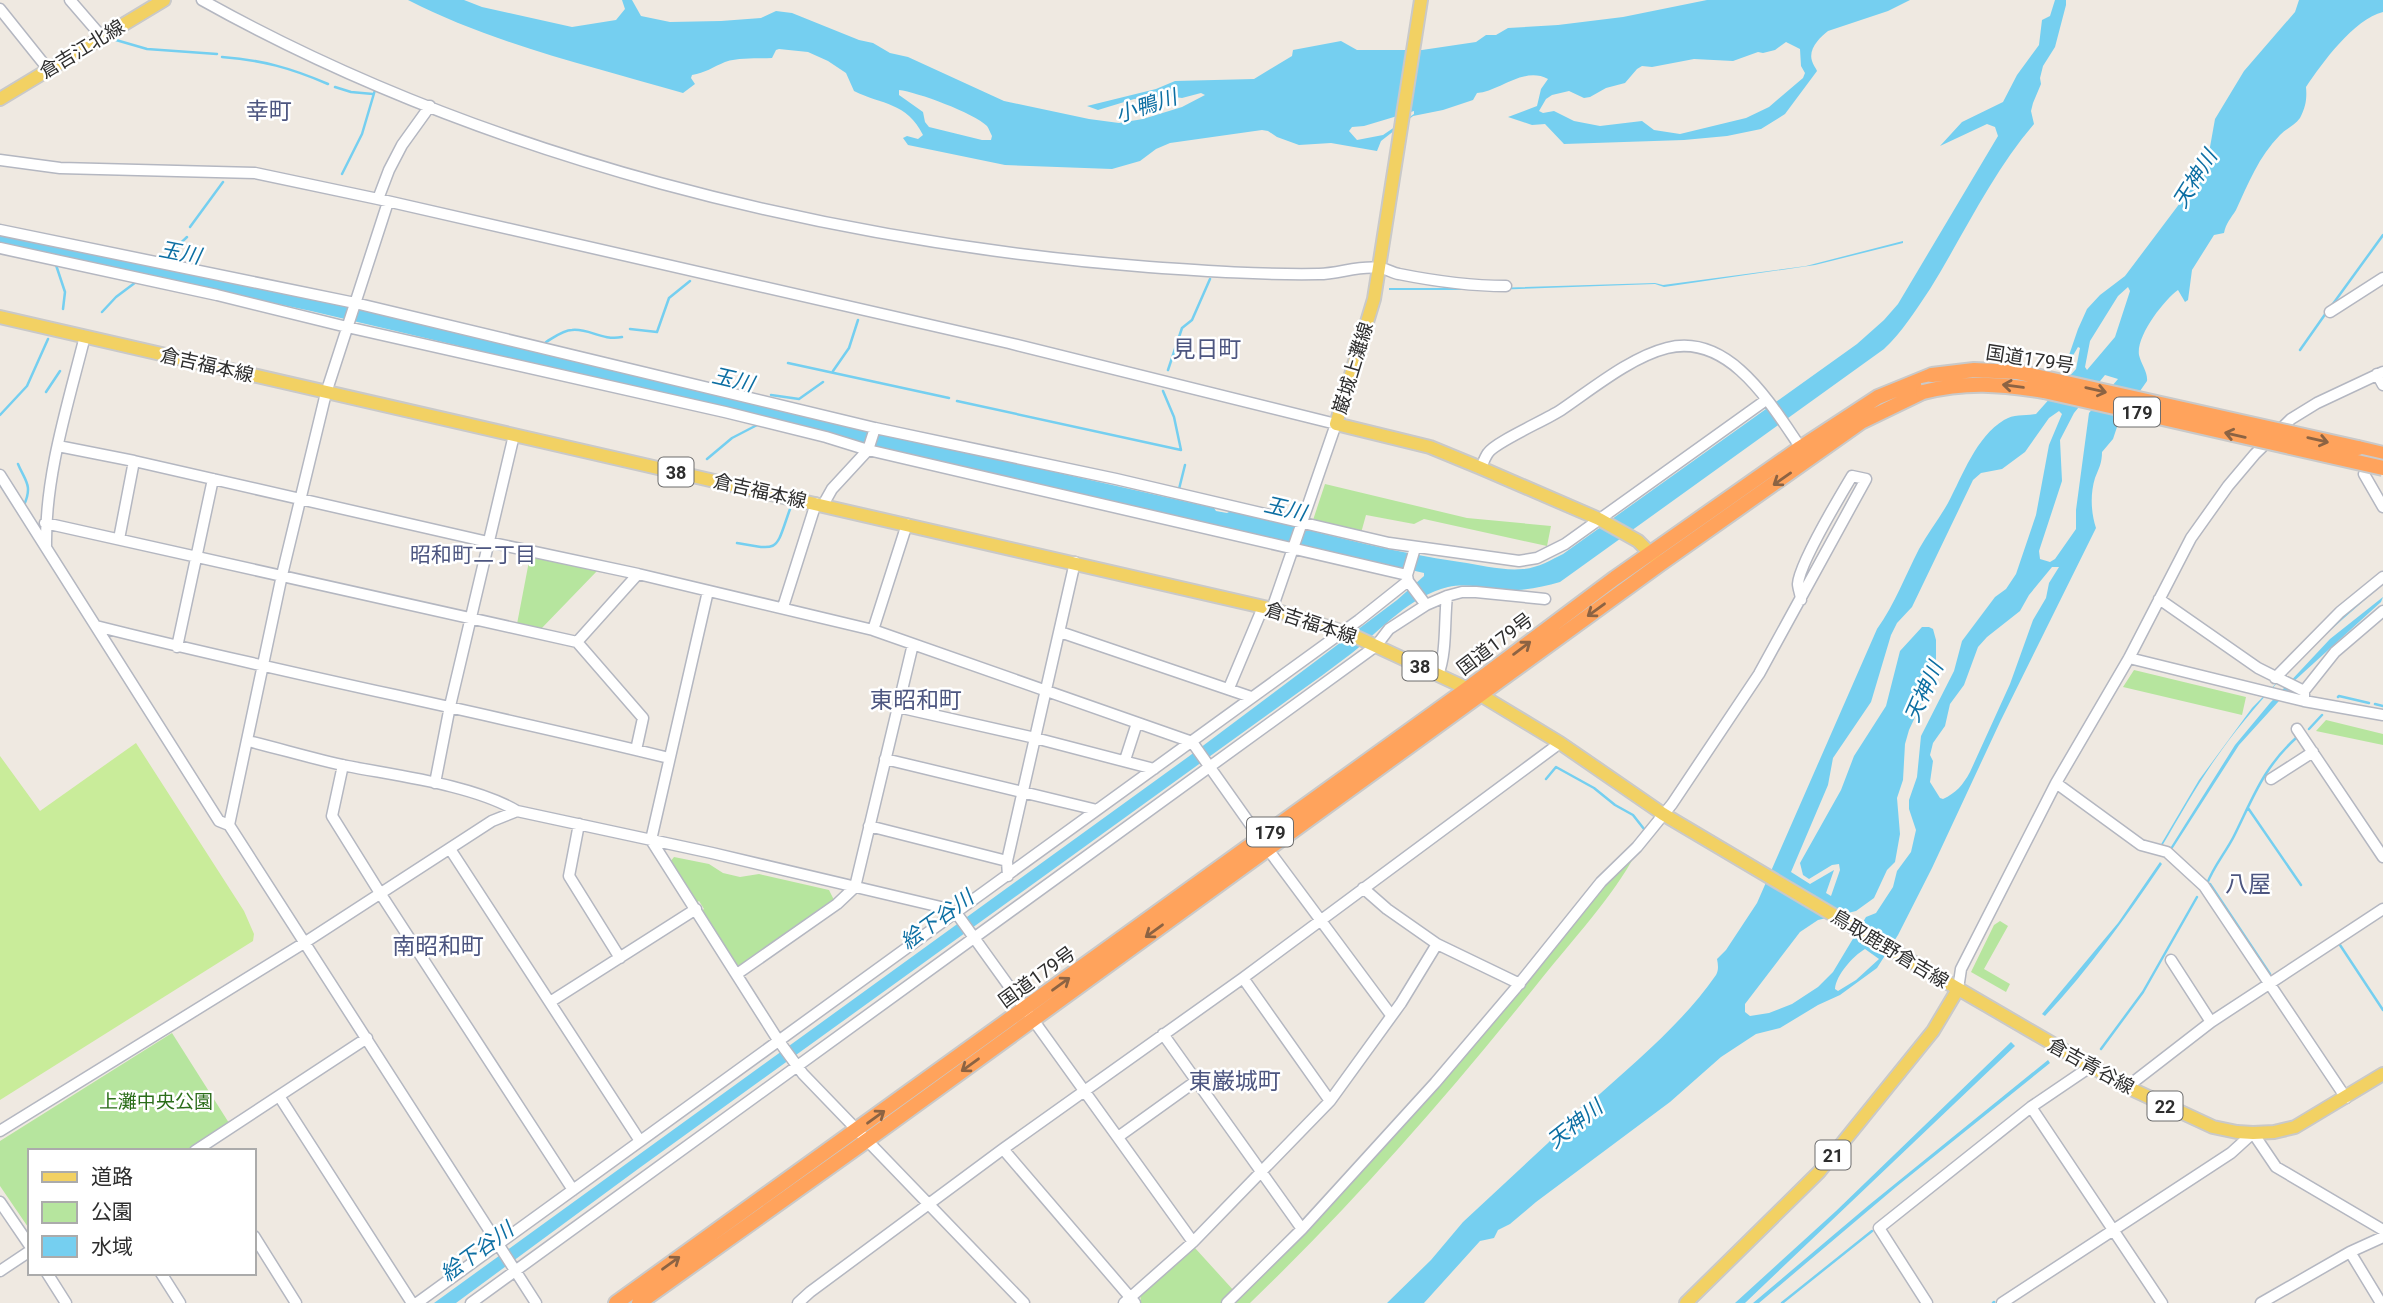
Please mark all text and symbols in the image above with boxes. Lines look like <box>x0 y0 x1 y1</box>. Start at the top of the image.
street label: 倉吉江北線 <box>35 15 129 83</box>
water label: 小鴨川 <box>1112 84 1182 127</box>
district label: 幸町 <box>246 98 292 125</box>
water label: 天神川 <box>2168 144 2223 212</box>
water label: 玉川 <box>157 237 205 269</box>
street label: 巌城上灘線 <box>1328 319 1378 417</box>
district label: 見日町 <box>1173 336 1242 363</box>
street label: 国道179号 <box>1984 341 2076 377</box>
street label: 倉吉福本線 <box>158 343 256 387</box>
water label: 玉川 <box>710 364 758 397</box>
one-way arrow <box>2002 379 2024 392</box>
one-way arrow <box>2084 383 2107 397</box>
road number: 179 <box>2114 398 2160 426</box>
one-way arrow <box>2224 428 2247 441</box>
one-way arrow <box>2306 433 2329 447</box>
road number: 38 <box>658 458 694 486</box>
street label: 倉吉福本線 <box>711 469 809 513</box>
one-way arrow <box>1773 472 1792 486</box>
water label: 玉川 <box>1262 493 1310 526</box>
district label: 昭和町二丁目 <box>410 543 536 567</box>
street label: 倉吉福本線 <box>1262 597 1360 649</box>
one-way arrow <box>1587 603 1606 617</box>
street label: 国道179号 <box>1453 608 1537 680</box>
one-way arrow <box>1512 641 1531 655</box>
road number: 38 <box>1402 652 1438 680</box>
water label: 天神川 <box>1900 657 1949 726</box>
district label: 東昭和町 <box>870 687 962 714</box>
road number: 179 <box>1247 818 1293 846</box>
district label: 八屋 <box>2225 871 2271 898</box>
water label: 絵下谷川 <box>896 884 980 954</box>
street label: 鳥取鹿野倉吉線 <box>1827 905 1953 993</box>
one-way arrow <box>1145 924 1164 938</box>
district label: 南昭和町 <box>392 933 484 960</box>
street label: 国道179号 <box>994 942 1080 1012</box>
one-way arrow <box>1051 976 1070 991</box>
street label: 倉吉青谷線 <box>2044 1033 2138 1099</box>
one-way arrow <box>962 1058 980 1073</box>
district label: 東巌城町 <box>1189 1068 1281 1095</box>
park label: 上灘中央公園 <box>99 1090 213 1113</box>
road number: 22 <box>2148 1092 2182 1120</box>
water label: 天神川 <box>1543 1094 1609 1153</box>
one-way arrow <box>866 1110 885 1124</box>
road number: 21 <box>1815 1140 1850 1170</box>
legend <box>28 1149 256 1275</box>
text: 道路 <box>91 1165 133 1189</box>
text: 公園 <box>91 1200 133 1224</box>
water label: 絵下谷川 <box>436 1216 520 1286</box>
text: 水域 <box>91 1235 133 1259</box>
one-way arrow <box>661 1256 680 1270</box>

